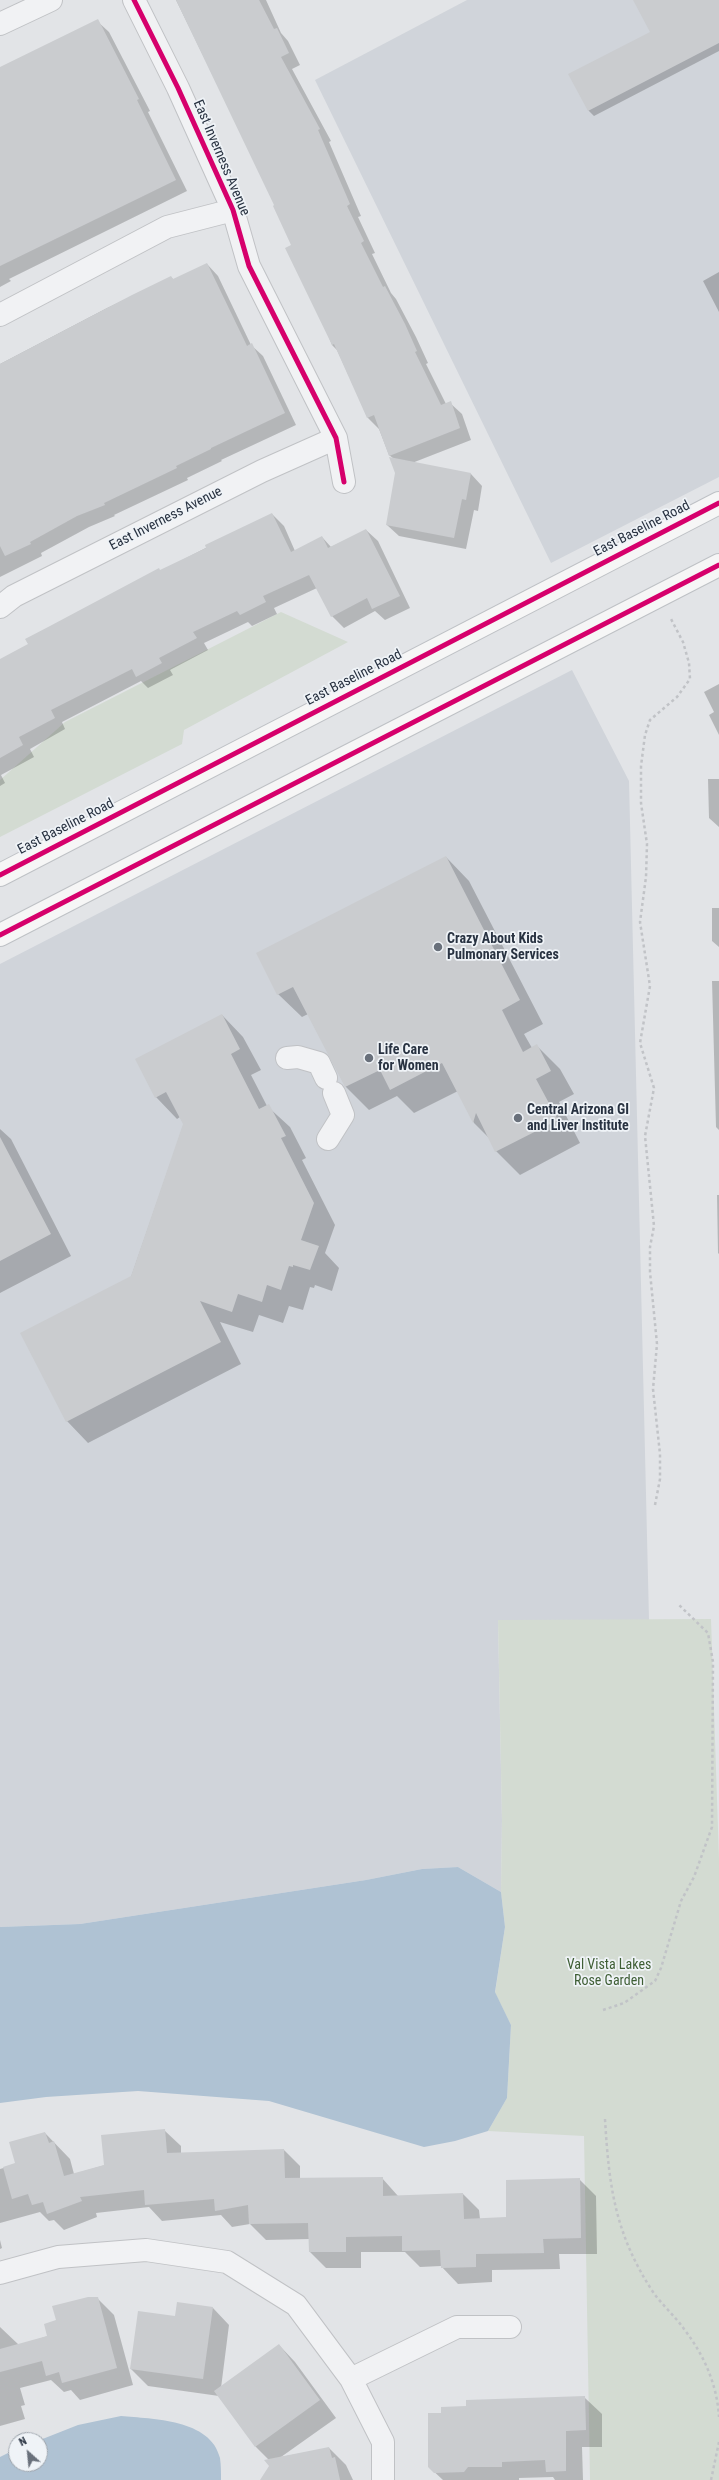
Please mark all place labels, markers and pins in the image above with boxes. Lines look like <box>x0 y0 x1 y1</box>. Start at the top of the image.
place label: Crazy About Kids Pulmonary Services <box>447 931 559 964</box>
marker: Crazy About Kids Pulmonary Services <box>432 941 444 953</box>
place label: Life Care for Women <box>378 1042 439 1074</box>
marker: Life Care for Women <box>363 1052 375 1064</box>
place label: Central Arizona GI and Liver Institute <box>527 1102 629 1134</box>
marker: Central Arizona GI and Liver Institute <box>512 1112 524 1124</box>

